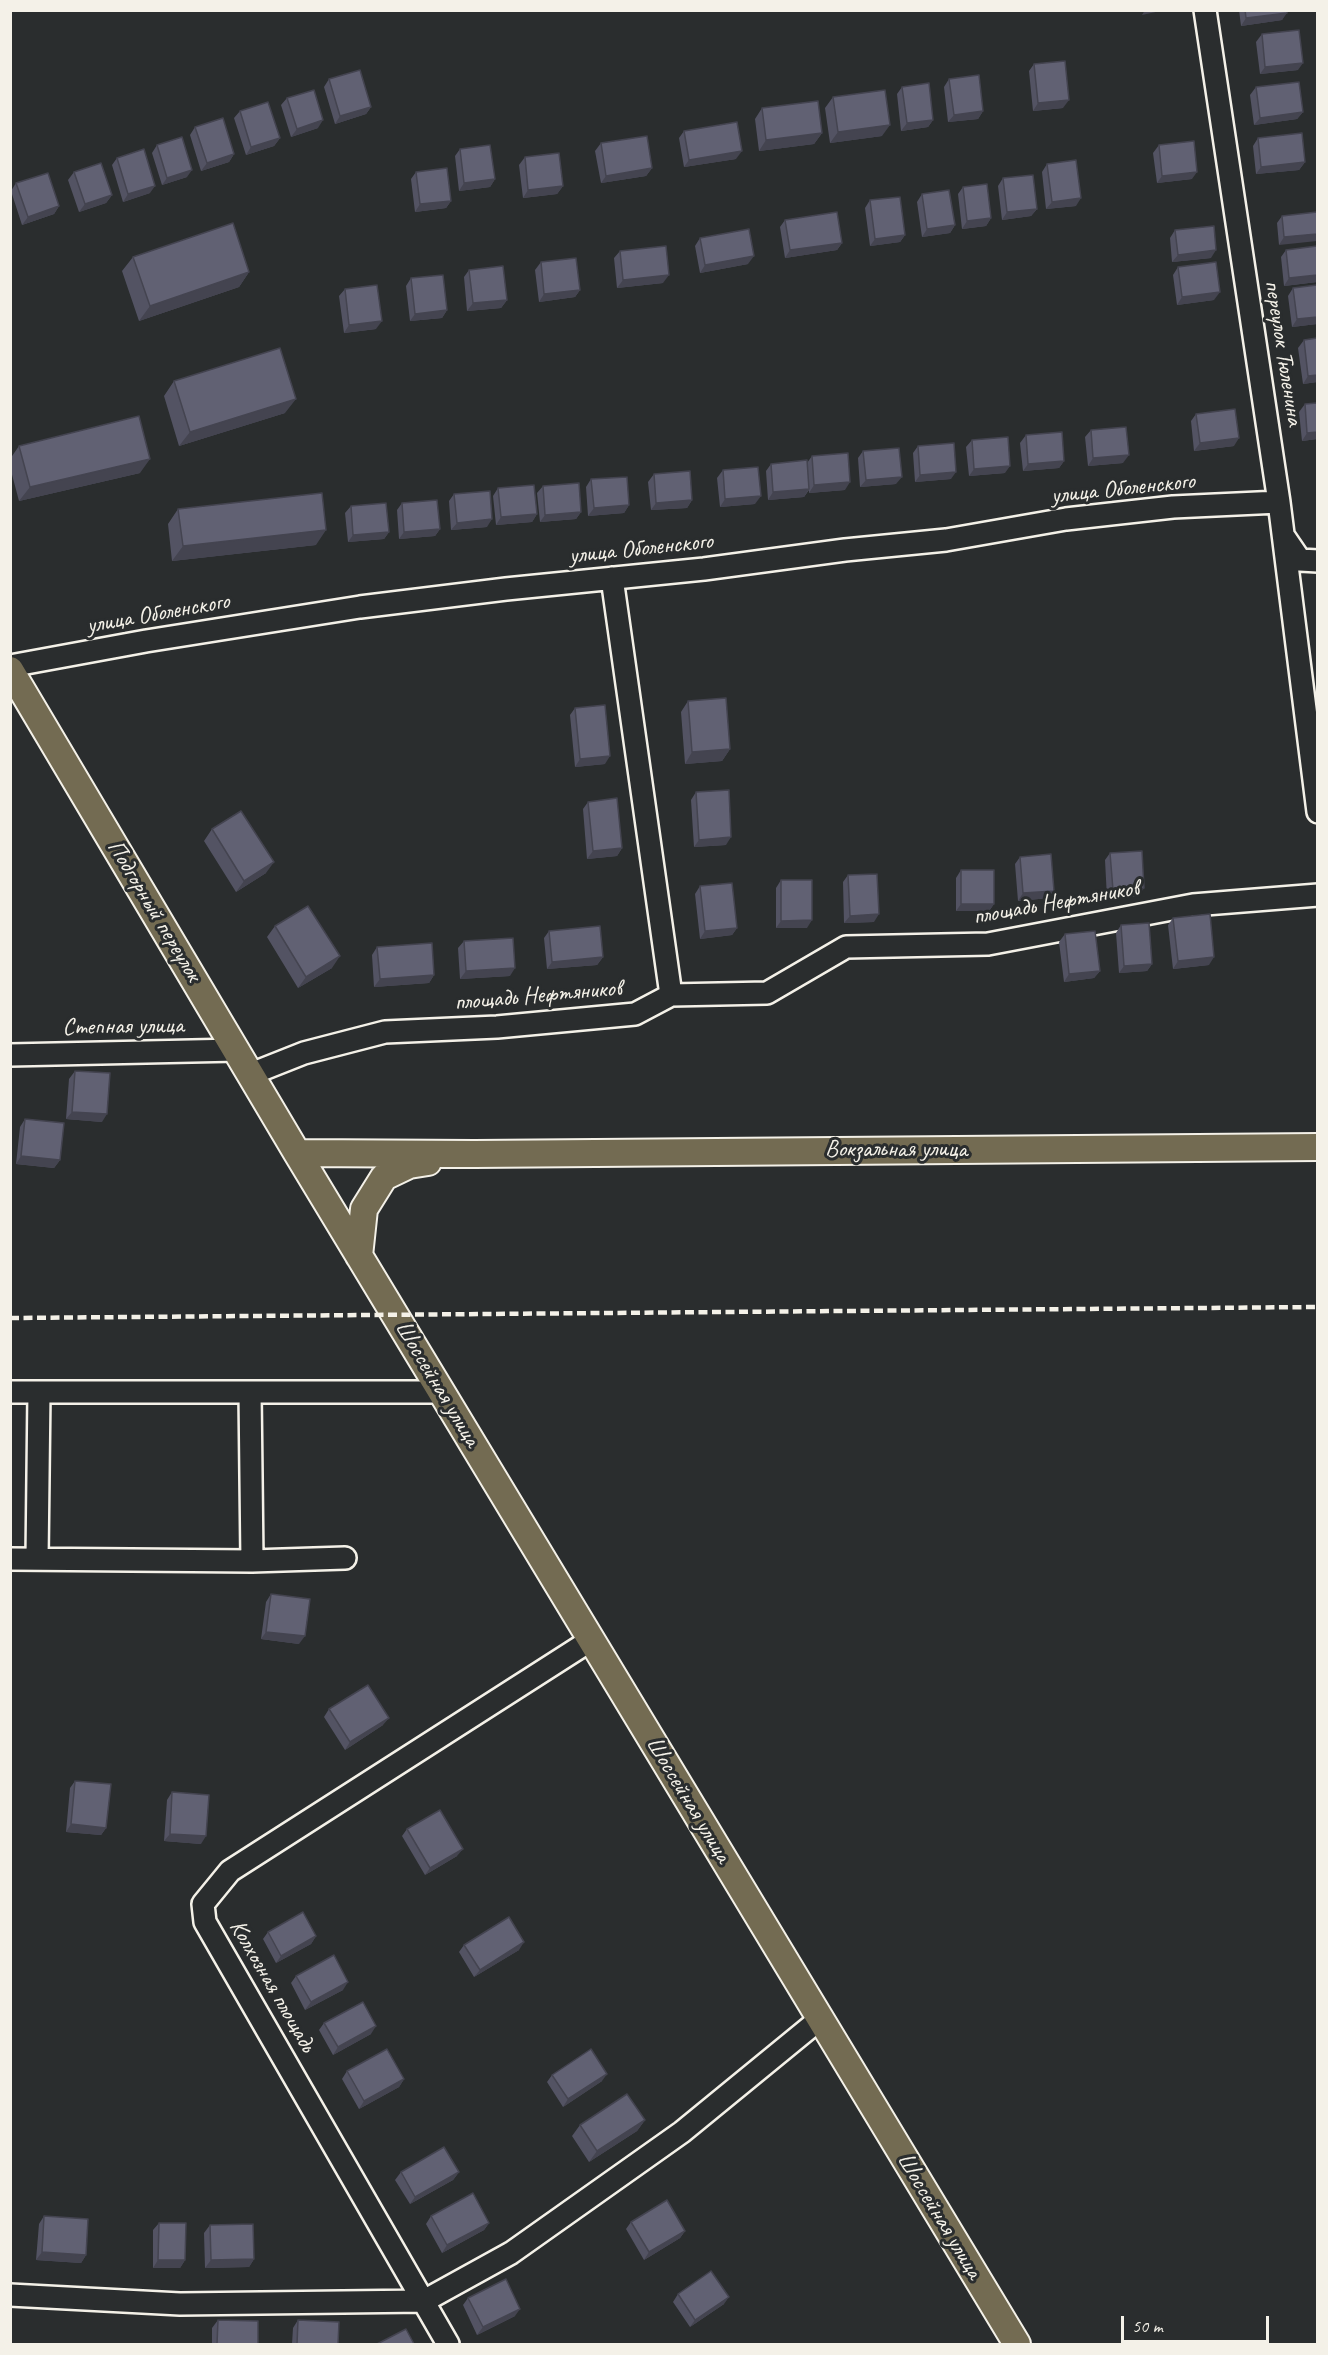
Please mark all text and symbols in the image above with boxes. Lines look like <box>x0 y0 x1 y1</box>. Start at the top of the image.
street label: переулок Тюленина <box>1257 278 1309 428</box>
street label: улица Оболенского <box>1050 467 1196 511</box>
street label: улица Оболенского <box>568 527 714 571</box>
street label: улица Оболенского <box>84 587 232 641</box>
street label: Подгорный переулок <box>100 835 208 987</box>
street label: площадь Нефтяников <box>971 874 1141 932</box>
street label: площадь Нефтяников <box>453 974 623 1018</box>
street label: Степная улица <box>62 1012 184 1042</box>
street label: Вокзальная улица <box>825 1136 967 1164</box>
street label: Шоссейная улица <box>388 1316 486 1452</box>
street label: Шоссейная улица <box>639 1732 737 1868</box>
street label: Колхозная площадь <box>223 1915 321 2057</box>
street label: Шоссейная улица <box>890 2148 988 2284</box>
scale bar <box>1124 2304 1272 2342</box>
text: 50 m <box>1132 2315 1163 2337</box>

